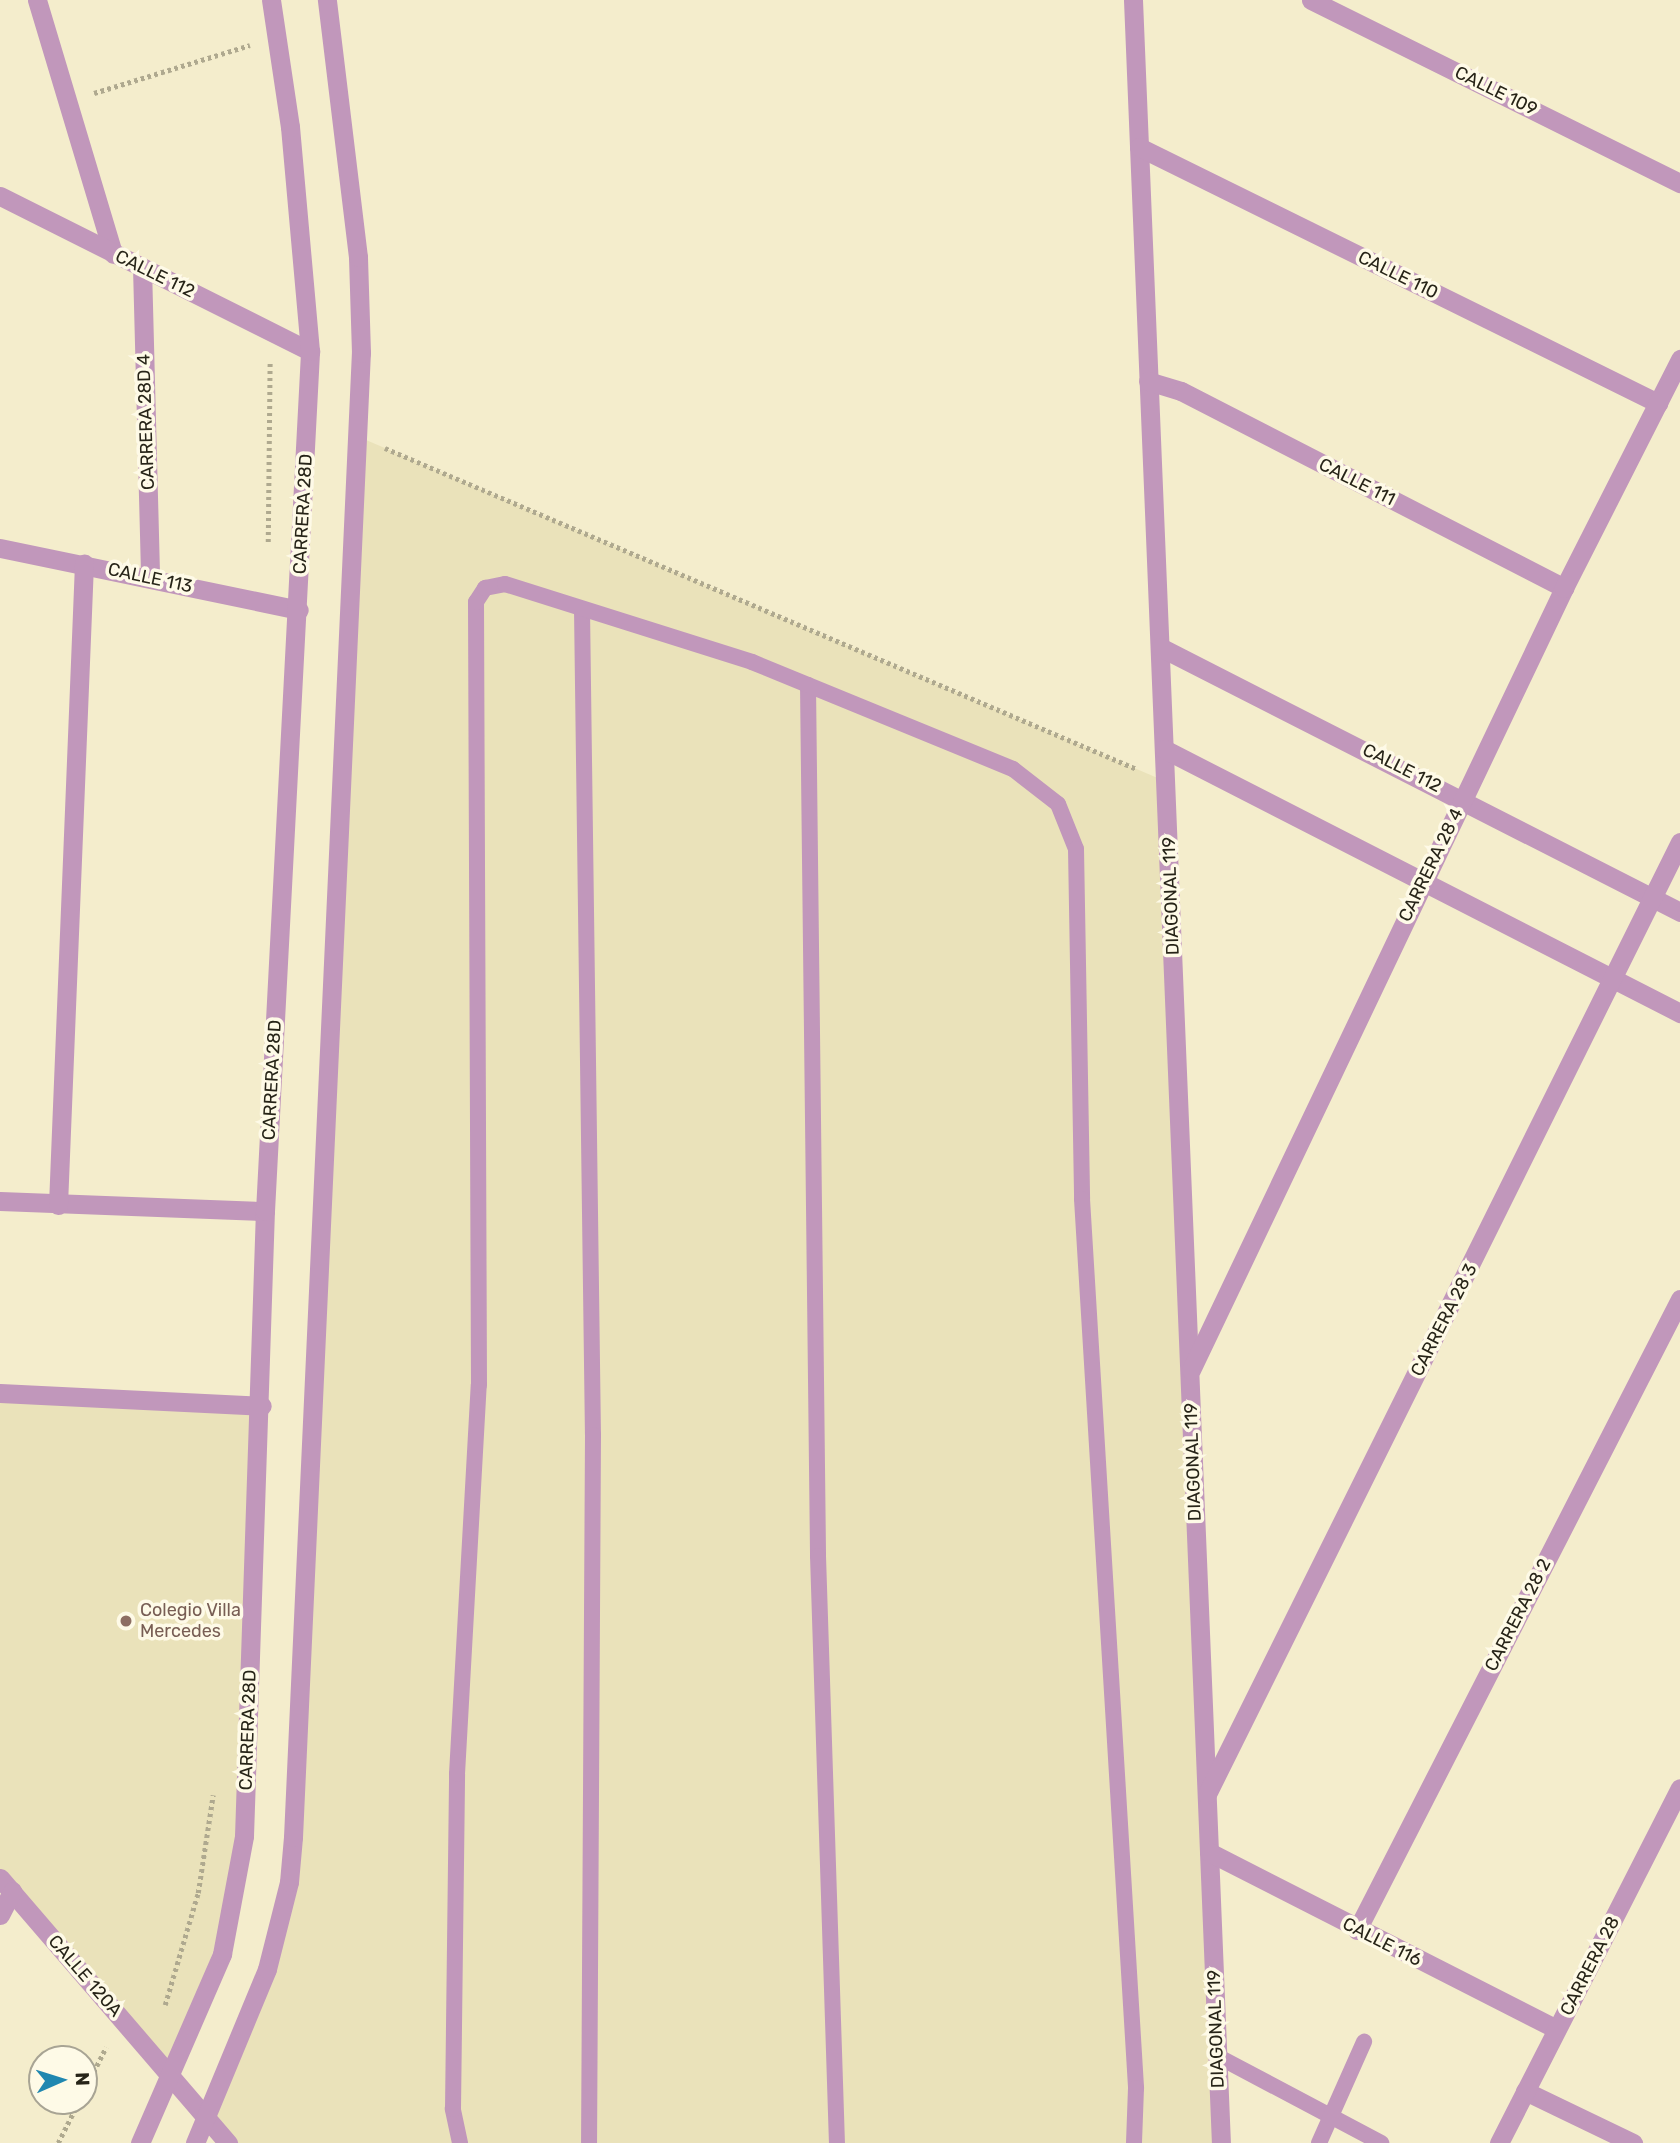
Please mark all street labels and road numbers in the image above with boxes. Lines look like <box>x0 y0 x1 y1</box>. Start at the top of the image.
street label: CALLE 109 <box>1451 62 1541 120</box>
street label: CALLE 112 <box>112 246 198 302</box>
street label: CALLE 110 <box>1354 246 1442 304</box>
street label: CARRERA 28D 4 <box>133 353 159 491</box>
street label: CARRERA 28D <box>289 453 317 575</box>
street label: CALLE 111 <box>1315 454 1399 510</box>
street label: CALLE 113 <box>106 559 194 597</box>
street label: CALLE 112 <box>1359 739 1445 797</box>
street label: CARRERA 28 4 <box>1394 804 1468 926</box>
street label: DIAGONAL 119 <box>1158 836 1184 956</box>
street label: CARRERA 28D <box>258 1019 286 1141</box>
street label: CARRERA 28 3 <box>1406 1260 1482 1380</box>
street label: DIAGONAL 119 <box>1180 1402 1206 1522</box>
street label: CARRERA 28 2 <box>1480 1555 1556 1675</box>
street label: CARRERA 28D <box>235 1669 261 1791</box>
street label: CALLE 116 <box>1339 1913 1425 1971</box>
street label: CARRERA 28 <box>1556 1913 1624 2019</box>
street label: CALLE 120A <box>44 1931 126 2021</box>
street label: DIAGONAL 119 <box>1203 1969 1229 2089</box>

